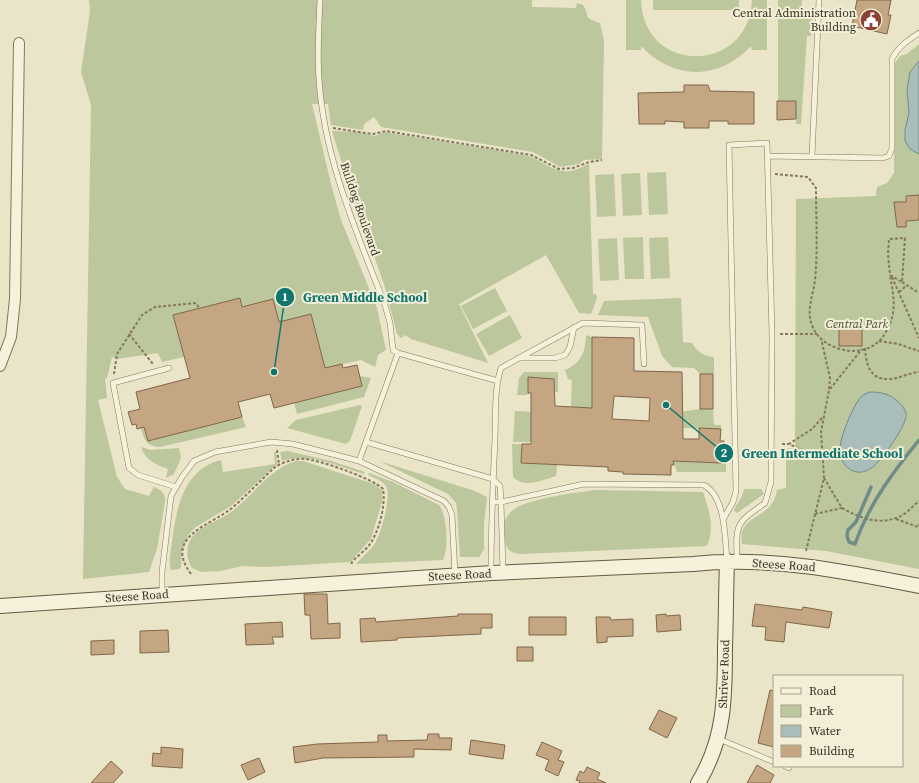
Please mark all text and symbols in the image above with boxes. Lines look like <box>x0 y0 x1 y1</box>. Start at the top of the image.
place label: Central Administration Building <box>733 5 856 35</box>
public building icon: Central Administration Building <box>858 7 884 33</box>
street label: Bulldog Boulevard <box>336 160 384 258</box>
callout: Green Middle School <box>275 285 435 310</box>
text: 1 <box>282 289 288 305</box>
text: Green Middle School <box>303 289 427 306</box>
park label: Central Park <box>826 316 888 332</box>
callout: Green Intermediate School <box>714 441 911 466</box>
text: 2 <box>721 445 728 461</box>
text: Green Intermediate School <box>741 445 903 462</box>
street label: Steese Road <box>752 555 816 575</box>
street label: Steese Road <box>428 565 492 585</box>
street label: Steese Road <box>105 586 169 606</box>
street label: Shriver Road <box>715 639 733 709</box>
legend <box>773 675 903 767</box>
text: Road <box>809 683 836 699</box>
text: Park <box>809 703 834 719</box>
text: Water <box>809 723 841 739</box>
text: Building <box>809 743 854 759</box>

